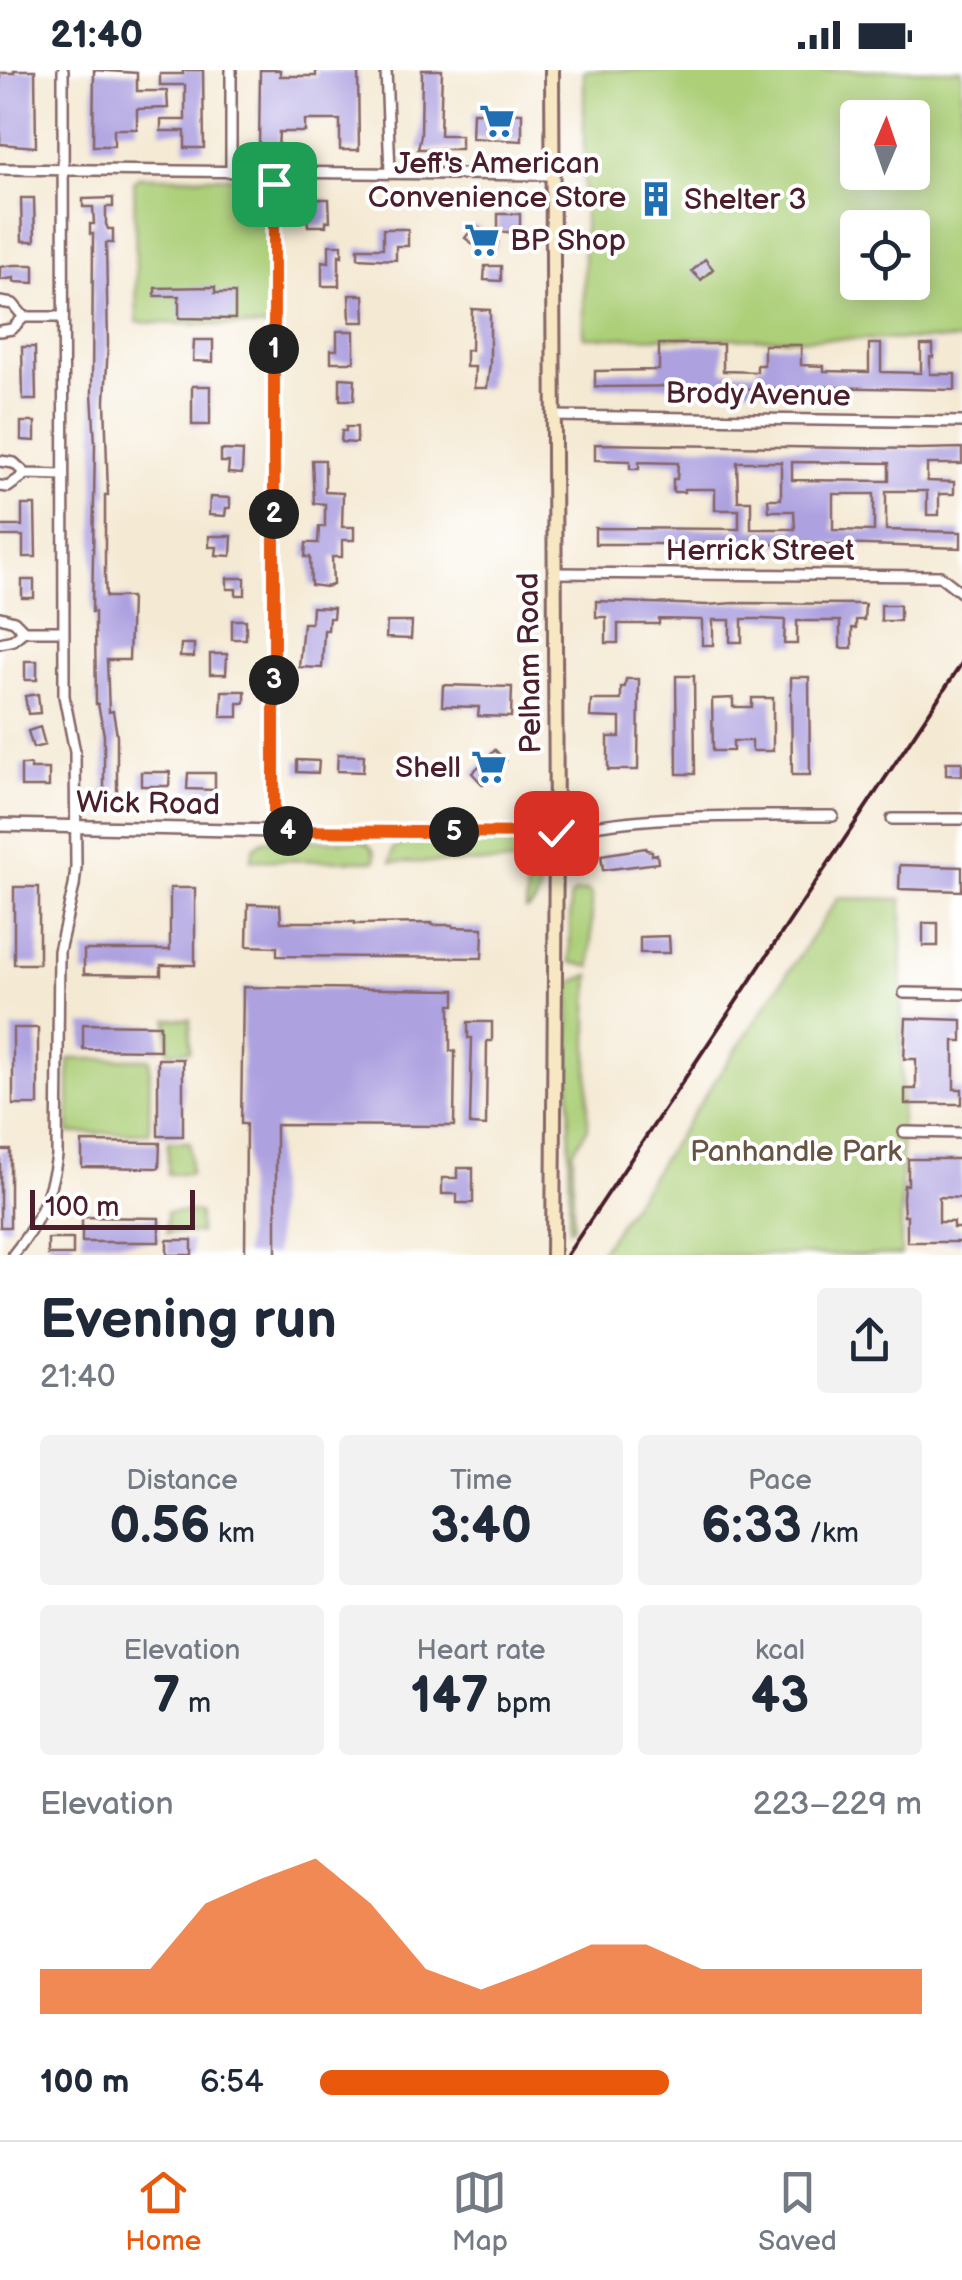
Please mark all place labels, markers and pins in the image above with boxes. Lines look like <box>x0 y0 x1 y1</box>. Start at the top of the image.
supermarket icon: Jeff's American Convenience Store <box>478 102 516 140</box>
pin <box>232 142 317 227</box>
place label: Jeff's American Convenience Store <box>368 146 626 216</box>
building icon: Shelter 3 <box>637 180 675 218</box>
place label: Shelter 3 <box>684 182 807 218</box>
supermarket icon: BP Shop <box>463 221 501 259</box>
place label: BP Shop <box>510 223 626 259</box>
pin: 1 <box>249 324 299 374</box>
pin: 2 <box>249 489 299 539</box>
pin: 3 <box>249 655 299 705</box>
supermarket icon: Shell <box>470 748 508 786</box>
place label: Shell <box>395 750 461 786</box>
pin <box>514 791 599 876</box>
pin: 4 <box>263 806 313 856</box>
pin: 5 <box>429 807 479 857</box>

